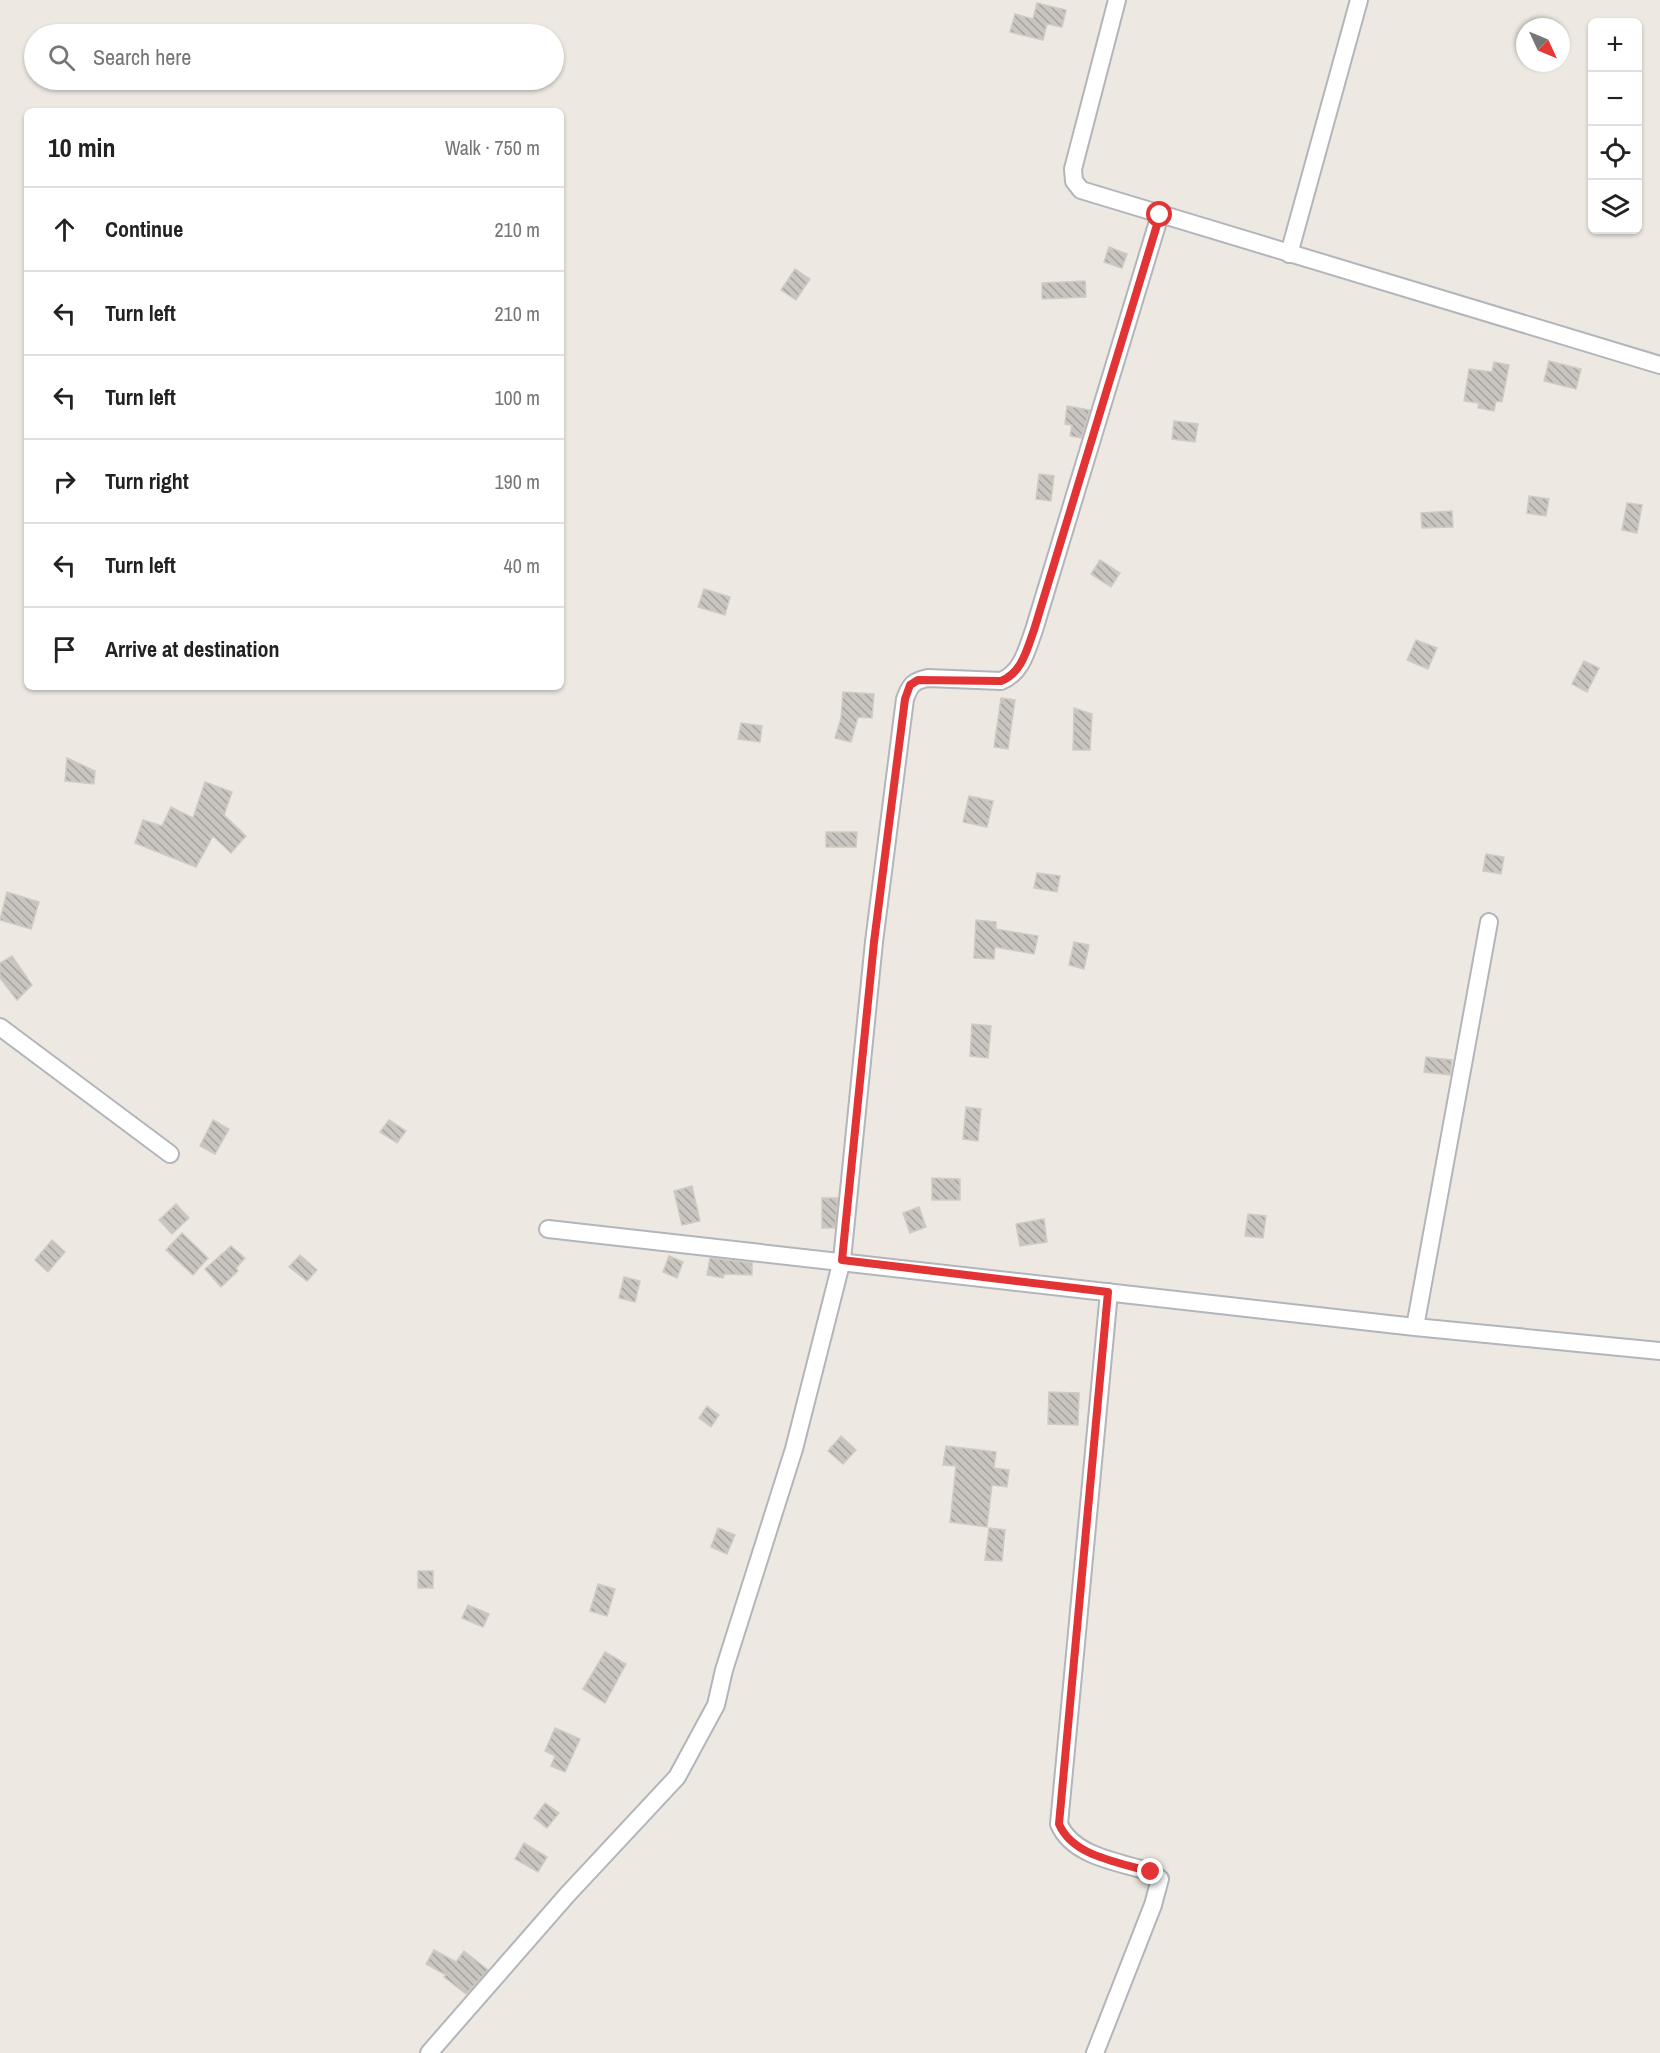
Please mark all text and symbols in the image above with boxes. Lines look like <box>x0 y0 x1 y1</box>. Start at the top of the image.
north arrow <box>1516 18 1570 72</box>
map controls <box>1588 18 1642 234</box>
button: + <box>1588 18 1642 72</box>
search box <box>24 24 564 90</box>
icon: search <box>45 41 78 74</box>
text: Search here <box>93 42 191 72</box>
button: − <box>1588 72 1642 126</box>
button: locate <box>1588 126 1642 180</box>
text: 10 min <box>48 130 116 165</box>
text: Walk · 750 m <box>445 134 540 161</box>
button: layers <box>1588 180 1642 234</box>
route start <box>1146 201 1172 227</box>
icon: ahead <box>48 213 81 246</box>
text: Continue <box>105 214 183 244</box>
text: 210 m <box>494 216 540 243</box>
icon: left <box>48 297 81 330</box>
text: Turn left <box>105 298 176 328</box>
text: 210 m <box>494 300 540 327</box>
icon: left <box>48 381 81 414</box>
text: Turn left <box>105 382 176 412</box>
text: 100 m <box>494 384 540 411</box>
icon: right <box>48 465 81 498</box>
text: Turn right <box>105 466 189 496</box>
text: 190 m <box>494 468 540 495</box>
icon: left <box>48 549 81 582</box>
text: Turn left <box>105 550 176 580</box>
text: 40 m <box>504 552 540 579</box>
icon: arrive <box>48 633 81 666</box>
text: Arrive at destination <box>105 634 279 664</box>
route end <box>1137 1858 1163 1884</box>

